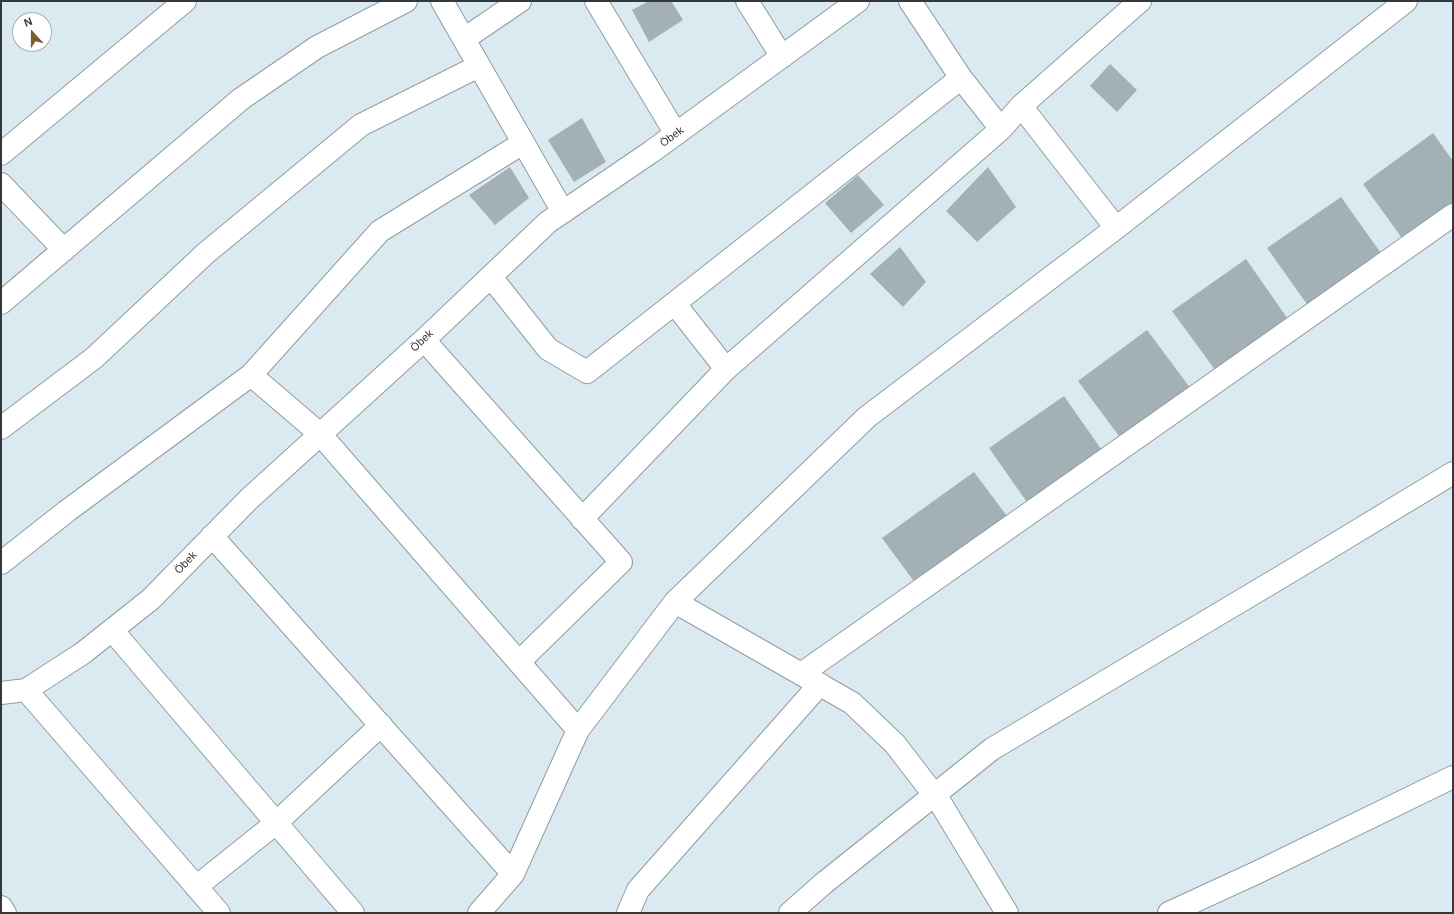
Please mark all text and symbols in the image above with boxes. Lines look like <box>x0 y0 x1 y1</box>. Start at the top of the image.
north arrow <box>12 12 52 52</box>
text: N <box>22 15 34 29</box>
street label: Öbek <box>657 124 687 150</box>
street label: Öbek <box>408 327 436 355</box>
street label: Öbek <box>172 549 200 577</box>

